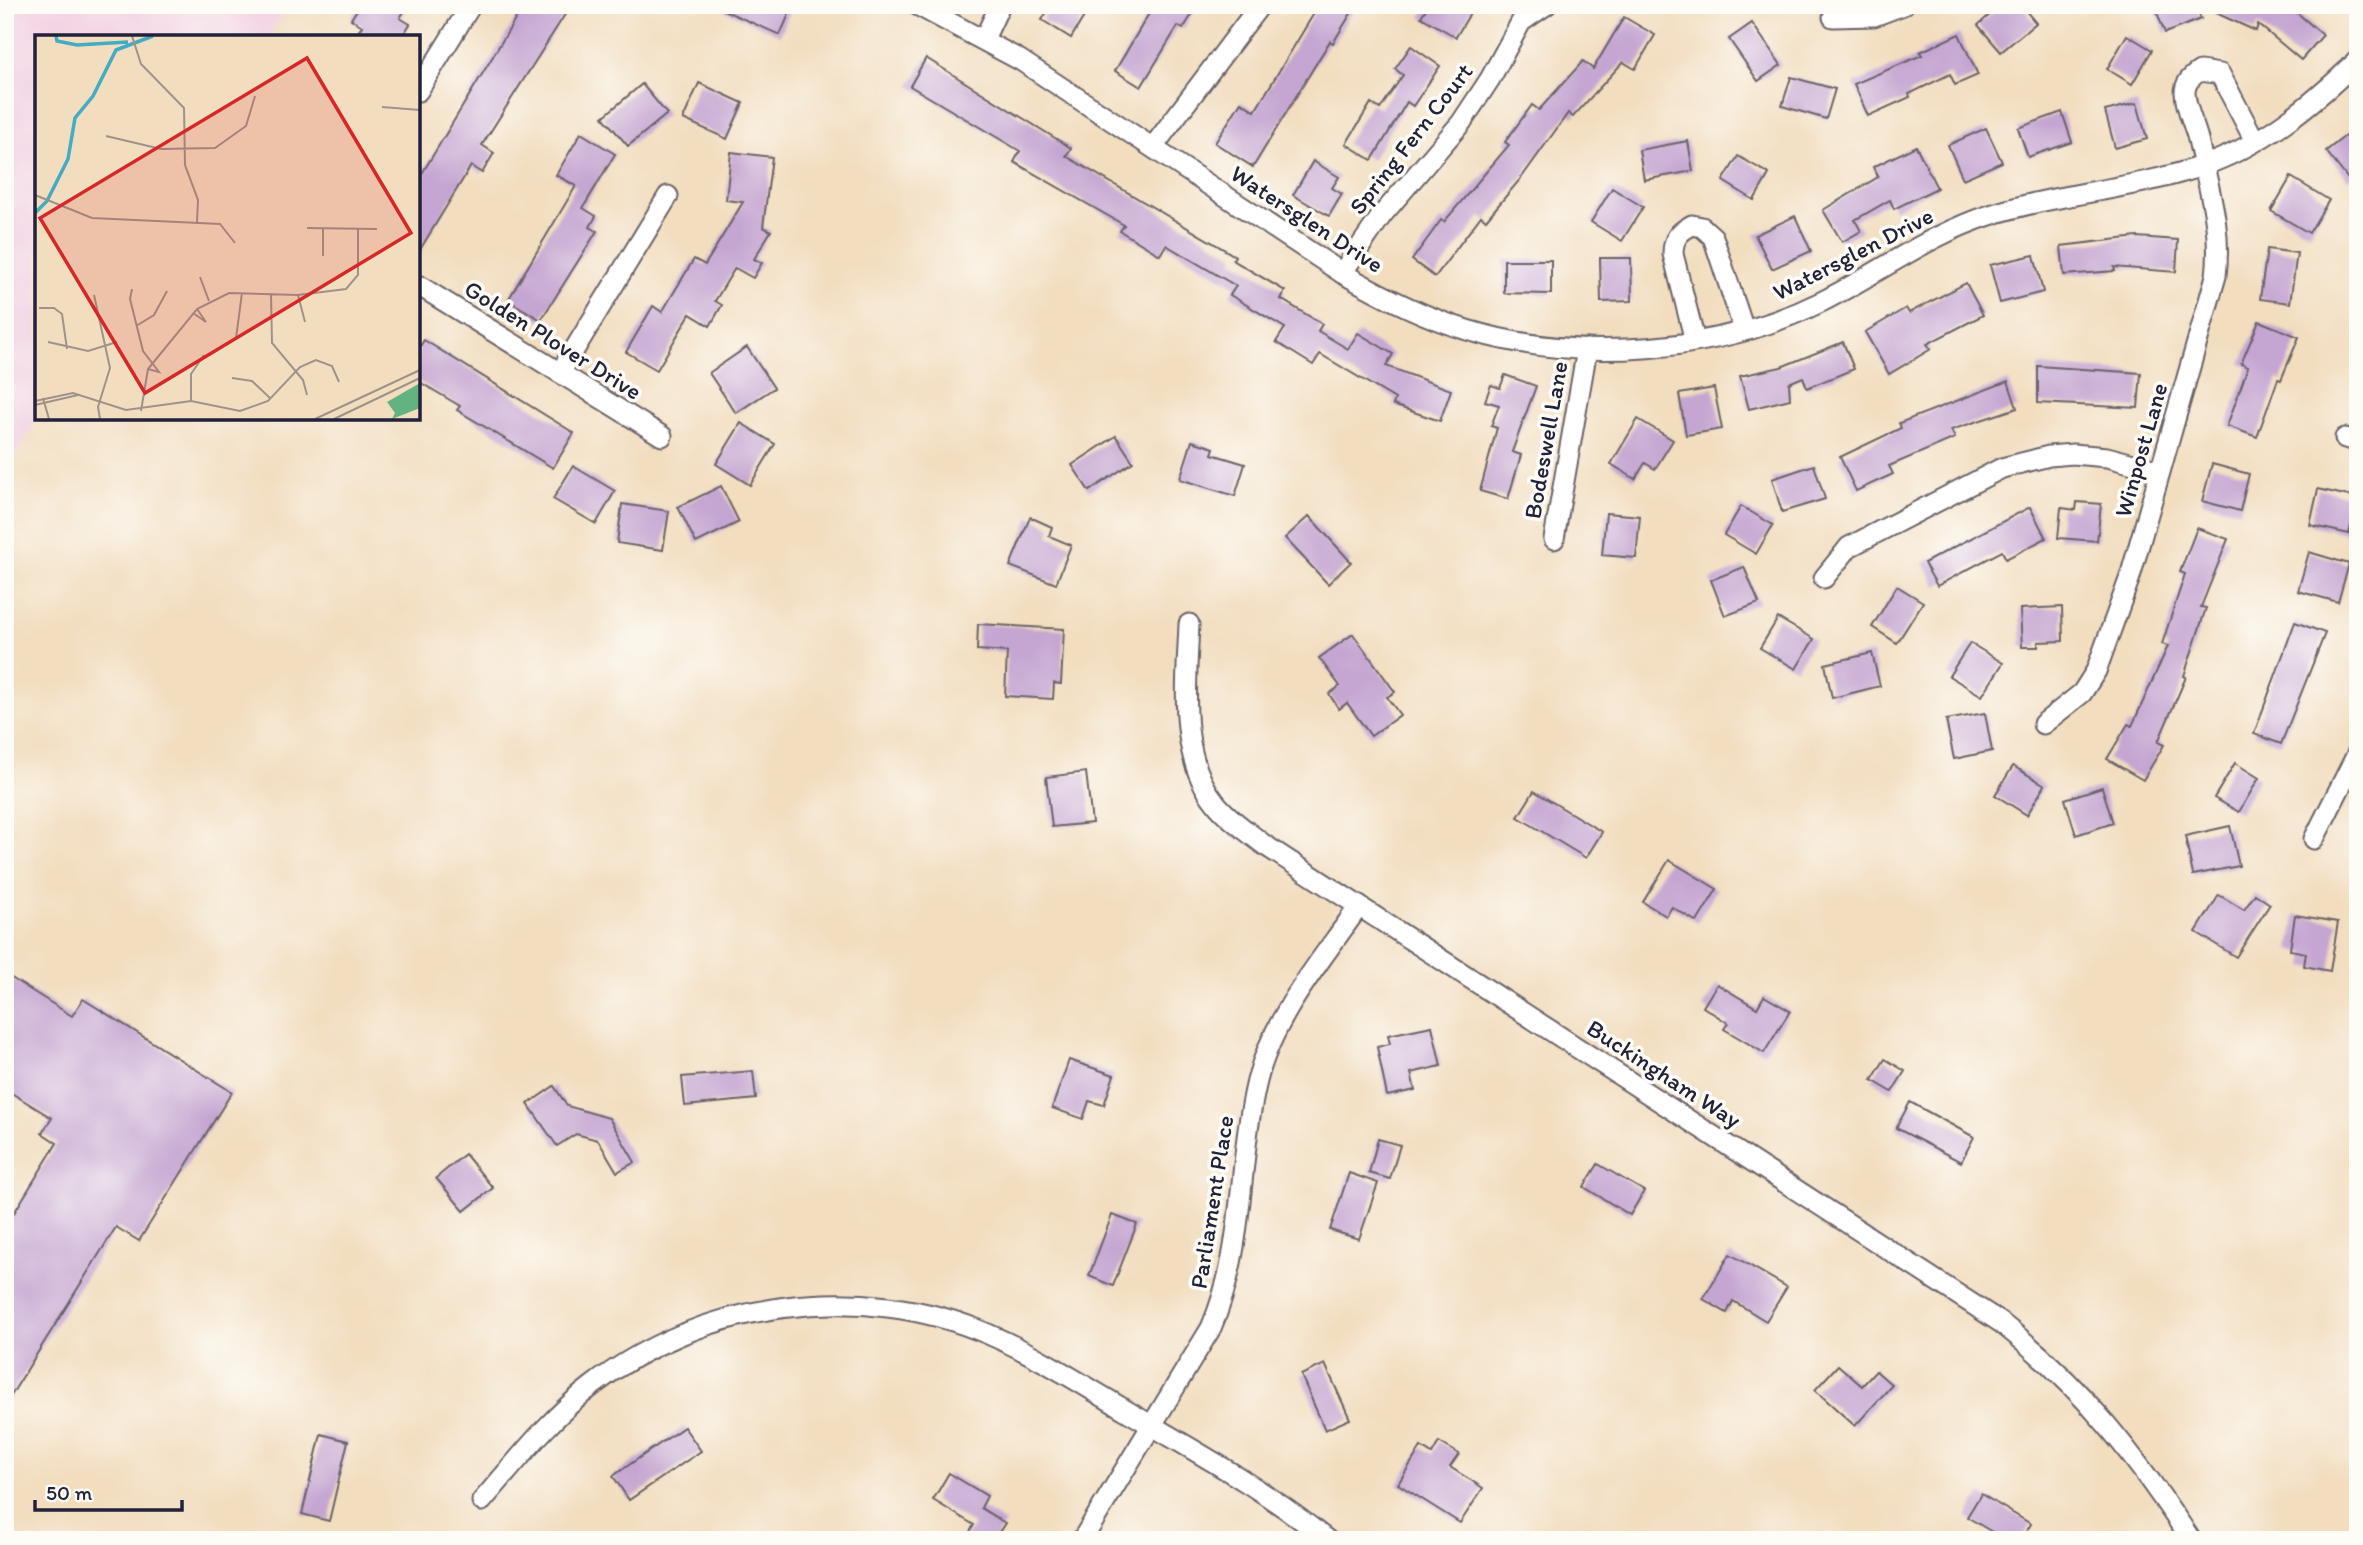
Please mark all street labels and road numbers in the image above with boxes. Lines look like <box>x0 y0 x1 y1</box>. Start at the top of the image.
street label: Spring Fern Court <box>1343 57 1479 220</box>
street label: Watersglen Drive <box>1226 158 1389 279</box>
street label: Watersglen Drive <box>1768 201 1938 306</box>
street label: Golden Plover Drive <box>459 273 647 406</box>
street label: Bodeswell Lane <box>1517 359 1574 521</box>
street label: Winpost Lane <box>2108 379 2174 520</box>
street label: Buckingham Way <box>1582 1013 1747 1134</box>
street label: Parliament Place <box>1183 1113 1240 1291</box>

